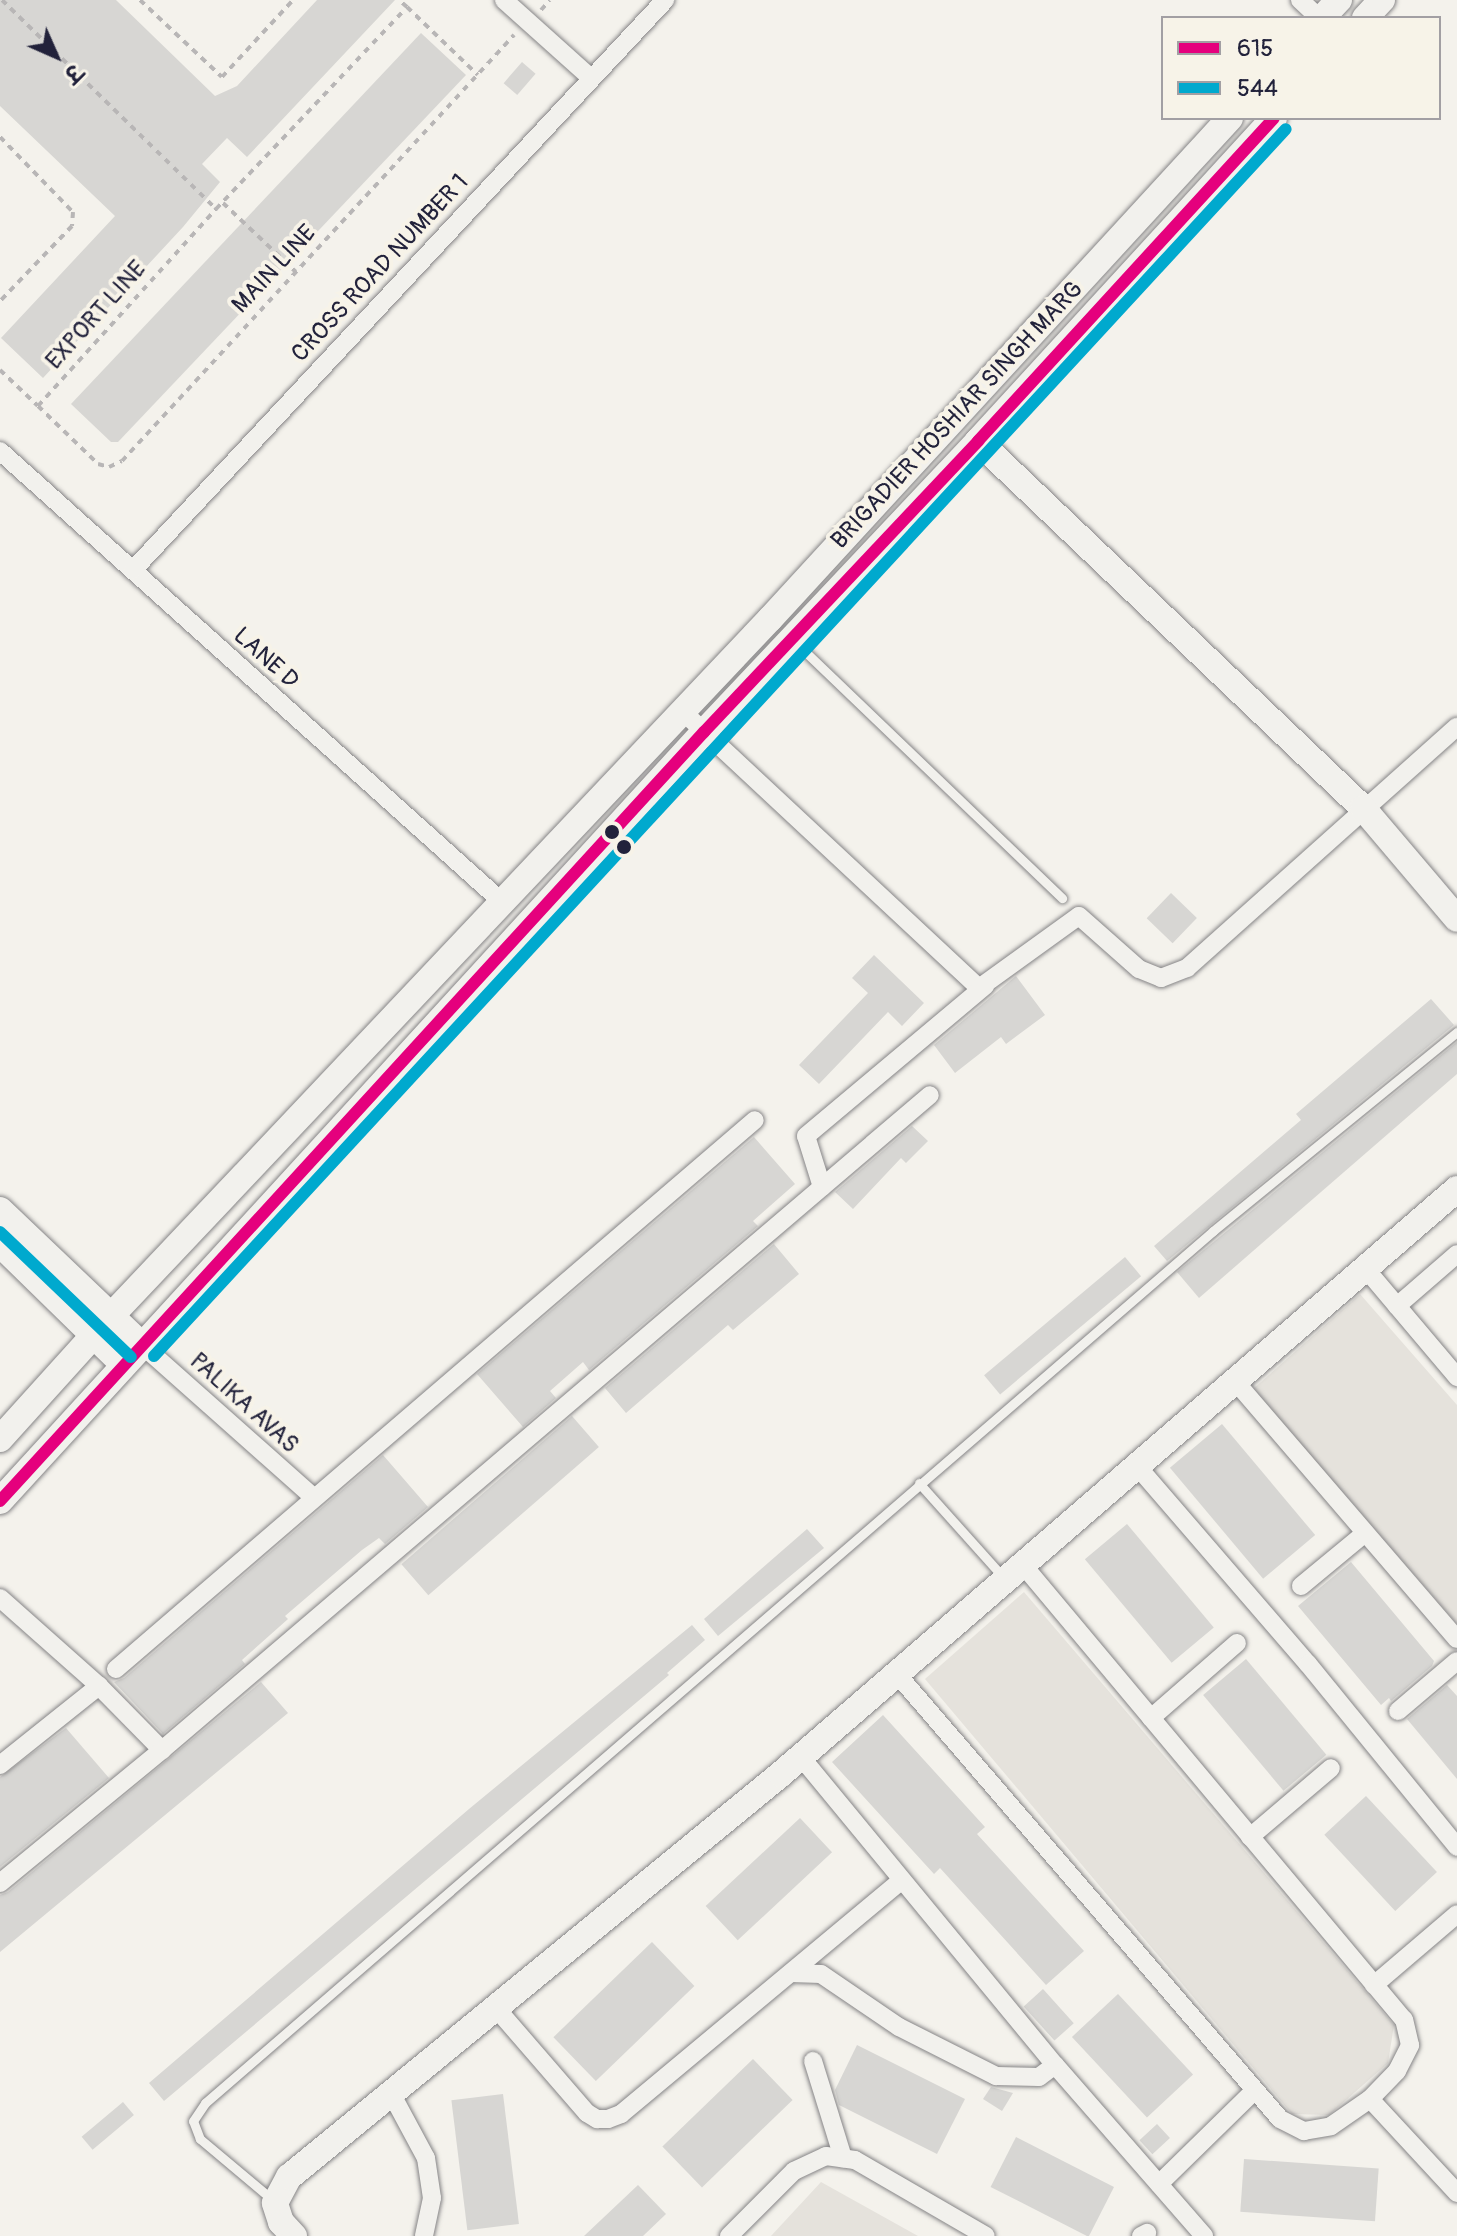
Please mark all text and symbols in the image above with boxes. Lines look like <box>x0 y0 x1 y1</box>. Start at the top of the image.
north arrow <box>16 16 96 96</box>
legend <box>1161 16 1441 120</box>
text: 615 <box>1237 34 1273 63</box>
text: उ <box>58 58 88 88</box>
text: 544 <box>1237 74 1278 103</box>
street label: CROSS ROAD NUMBER 1 <box>286 168 474 368</box>
street label: MAIN LINE <box>226 219 322 319</box>
street label: EXPORT LINE <box>40 255 152 375</box>
street label: BRIGADIER HOSHIAR SINGH MARG <box>825 275 1089 555</box>
street label: LANE D <box>227 621 305 695</box>
unlabelled marker <box>604 824 620 840</box>
unlabelled marker <box>616 839 632 855</box>
street label: PALIKA AVAS <box>184 1347 304 1459</box>

